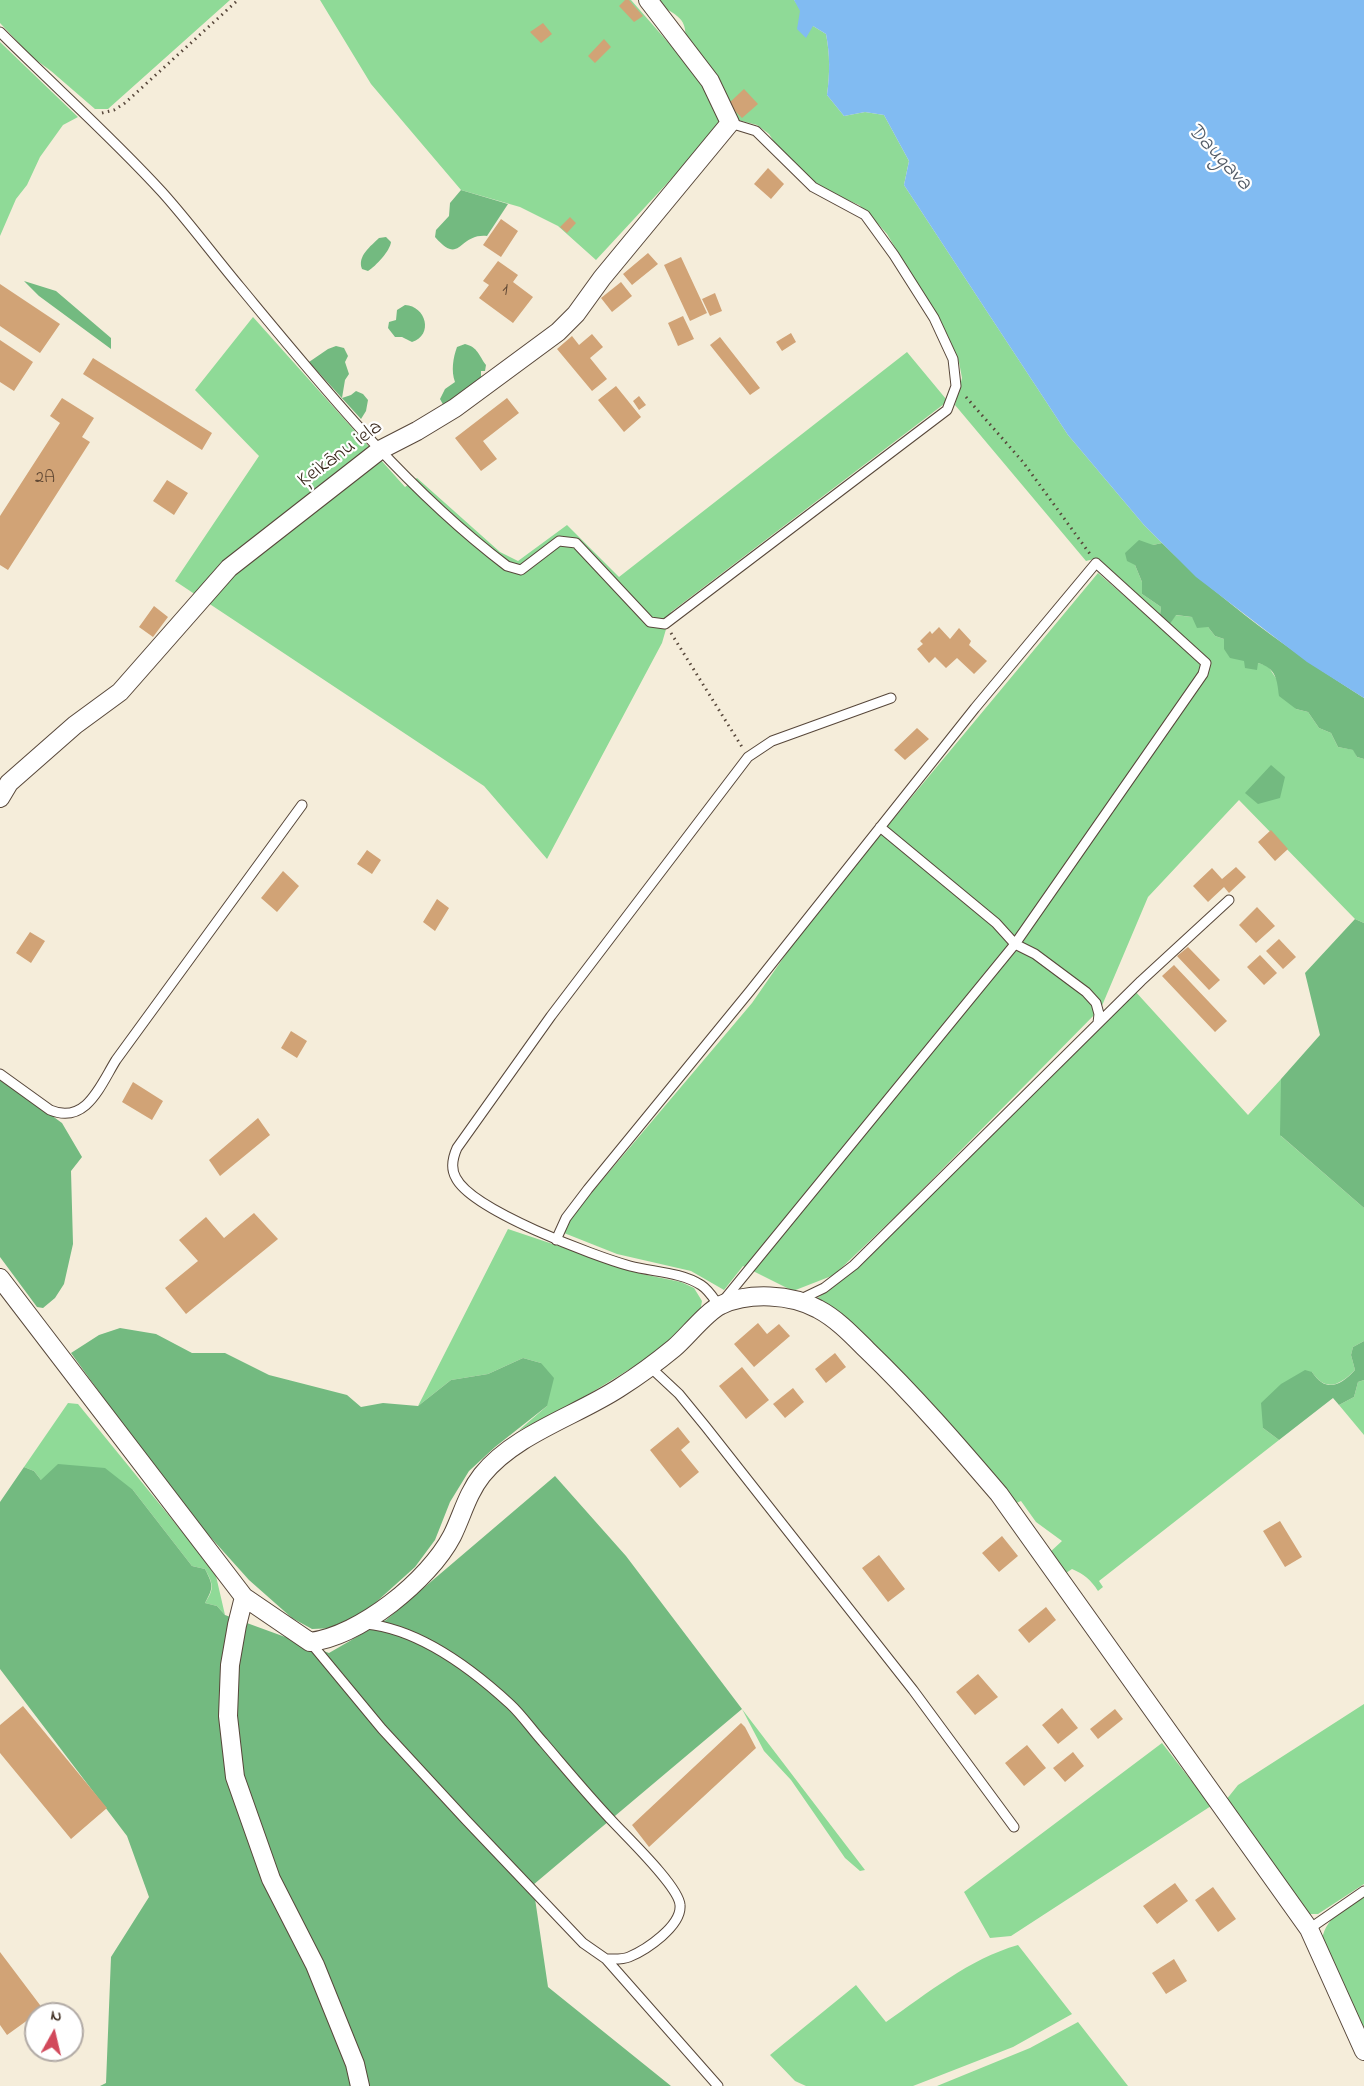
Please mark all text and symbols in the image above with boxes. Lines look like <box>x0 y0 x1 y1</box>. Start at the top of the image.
water label: Daugava <box>1180 119 1256 197</box>
house number: 1 <box>502 280 508 302</box>
street label: Ķeikānu iela <box>294 416 388 494</box>
house number: 2A <box>35 468 55 490</box>
north arrow <box>24 2002 84 2062</box>
text: N <box>49 2004 63 2029</box>

